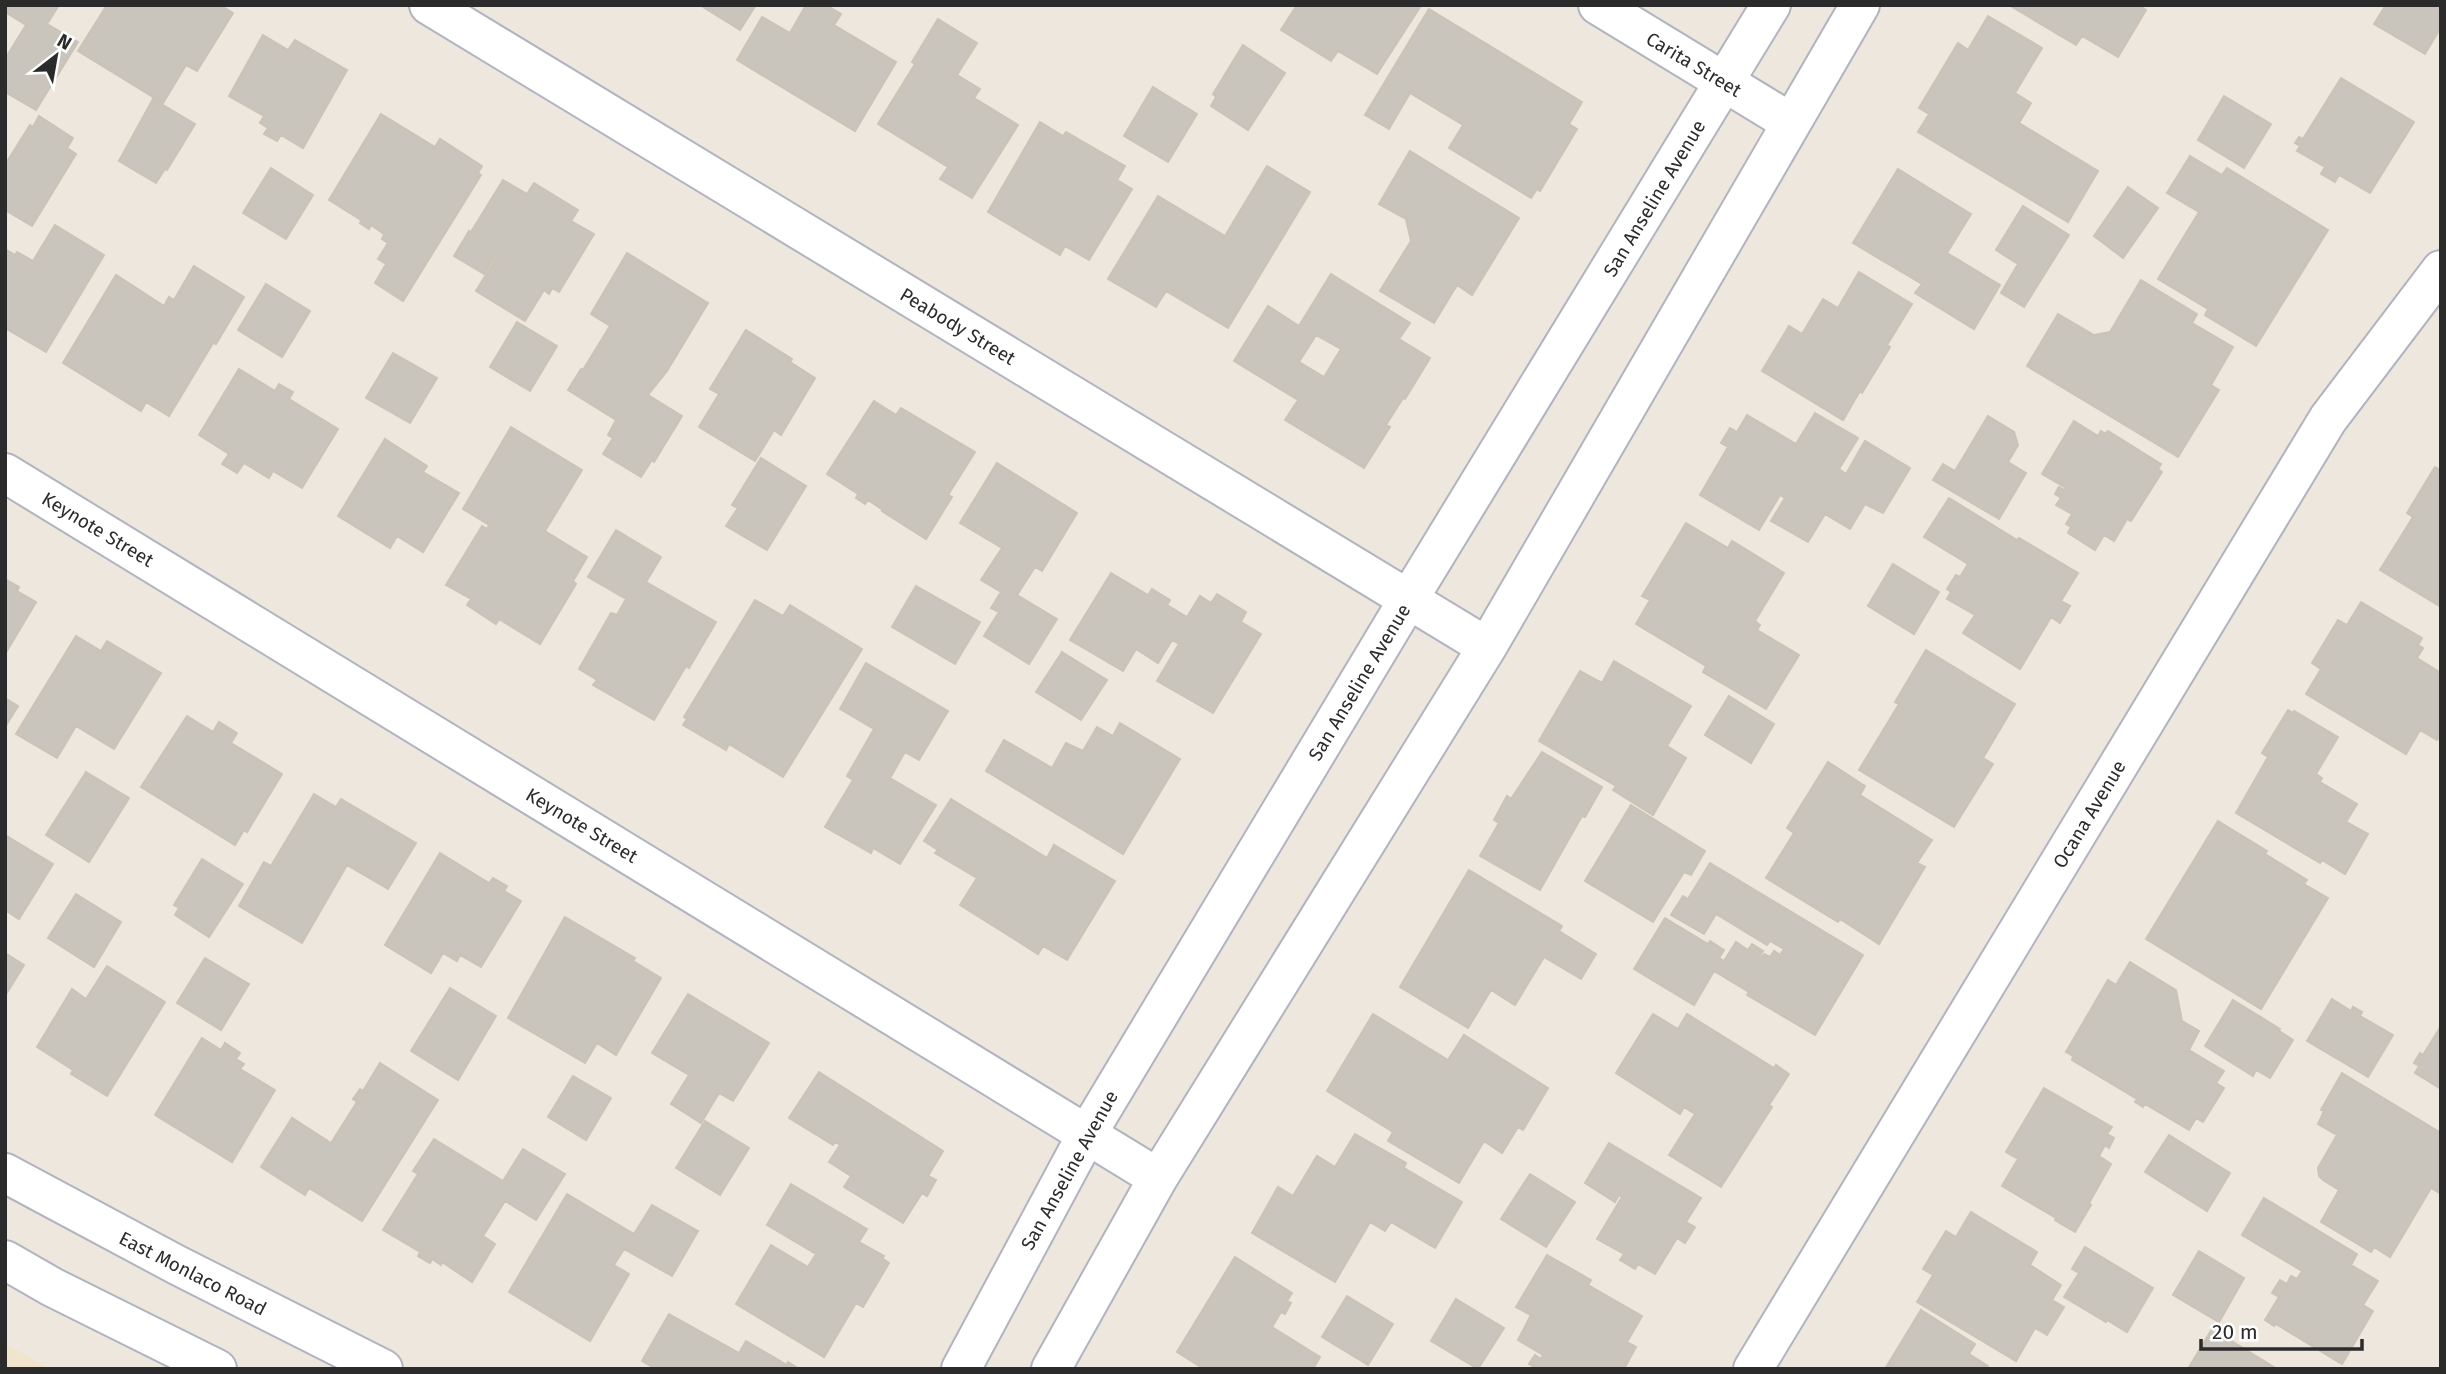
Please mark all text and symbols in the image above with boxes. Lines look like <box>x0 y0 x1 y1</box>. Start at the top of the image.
north arrow <box>21 21 91 91</box>
street label: Carita Street <box>1642 27 1746 102</box>
text: N <box>53 29 76 55</box>
street label: San Anseline Avenue <box>1599 116 1710 281</box>
street label: Peabody Street <box>896 283 1020 370</box>
street label: Keynote Street <box>38 487 158 572</box>
street label: San Anseline Avenue <box>1304 600 1415 765</box>
street label: Ocana Avenue <box>2048 756 2131 872</box>
street label: Keynote Street <box>522 783 642 868</box>
street label: San Anseline Avenue <box>1016 1087 1123 1254</box>
street label: East Monlaco Road <box>115 1226 270 1321</box>
scale bar <box>2201 1308 2362 1352</box>
text: 20 m <box>2212 1319 2258 1345</box>

